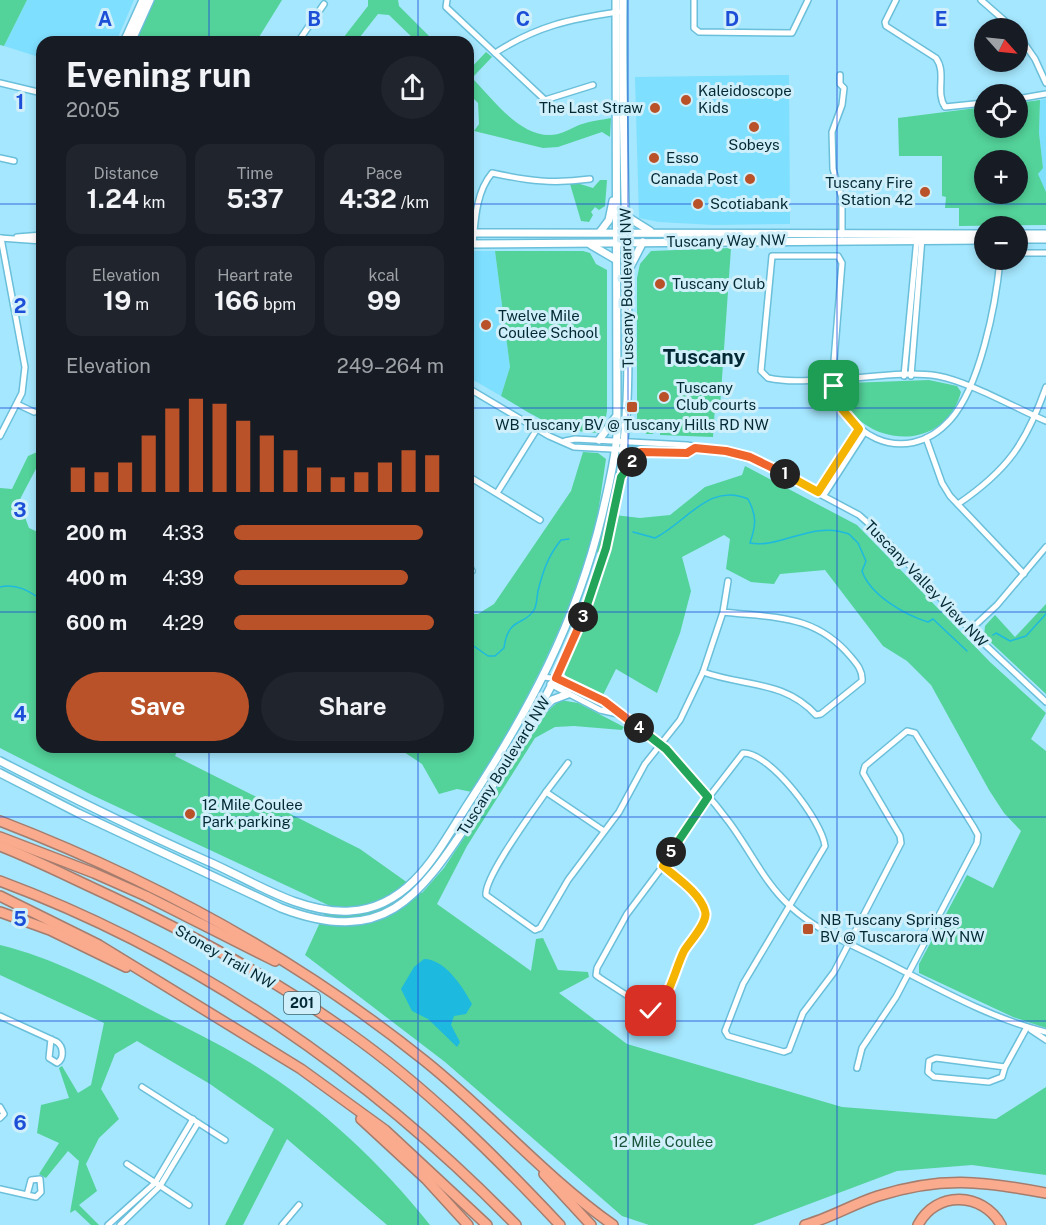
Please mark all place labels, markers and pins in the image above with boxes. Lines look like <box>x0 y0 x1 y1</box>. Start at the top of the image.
place label: Kaleidoscope Kids <box>698 82 792 116</box>
marker: Kaleidoscope Kids <box>679 93 693 107</box>
place label: The Last Straw <box>539 99 643 116</box>
marker: The Last Straw <box>648 101 662 115</box>
marker: Sobeys <box>747 120 761 134</box>
place label: Sobeys <box>728 136 780 153</box>
place label: Esso <box>666 149 699 166</box>
marker: Esso <box>647 151 661 165</box>
place label: Canada Post <box>651 170 738 187</box>
marker: Canada Post <box>743 172 757 186</box>
place label: Tuscany Fire Station 42 <box>825 174 913 208</box>
marker: Tuscany Fire Station 42 <box>918 185 932 199</box>
place label: Scotiabank <box>710 195 788 212</box>
marker: Scotiabank <box>691 197 705 211</box>
place label: Tuscany Club <box>672 275 765 292</box>
marker: Tuscany Club <box>653 277 667 291</box>
place label: Twelve Mile Coulee School <box>498 307 599 341</box>
marker: Twelve Mile Coulee School <box>479 318 493 332</box>
pin <box>808 360 859 411</box>
place label: Tuscany Club courts <box>676 379 756 413</box>
marker: Tuscany Club courts <box>657 390 671 404</box>
marker: WB Tuscany BV @ Tuscany Hills RD NW <box>625 400 639 414</box>
place label: WB Tuscany BV @ Tuscany Hills RD NW <box>495 416 769 433</box>
pin: 2 <box>617 447 647 477</box>
pin: 1 <box>770 459 800 489</box>
pin: 3 <box>568 602 598 632</box>
pin: 4 <box>624 713 654 743</box>
place label: 12 Mile Coulee Park parking <box>202 796 303 830</box>
marker: 12 Mile Coulee Park parking <box>183 807 197 821</box>
pin: 5 <box>656 837 686 867</box>
place label: NB Tuscany Springs BV @ Tuscarora WY NW <box>820 911 985 945</box>
marker: NB Tuscany Springs BV @ Tuscarora WY NW <box>801 922 815 936</box>
pin <box>625 985 676 1036</box>

